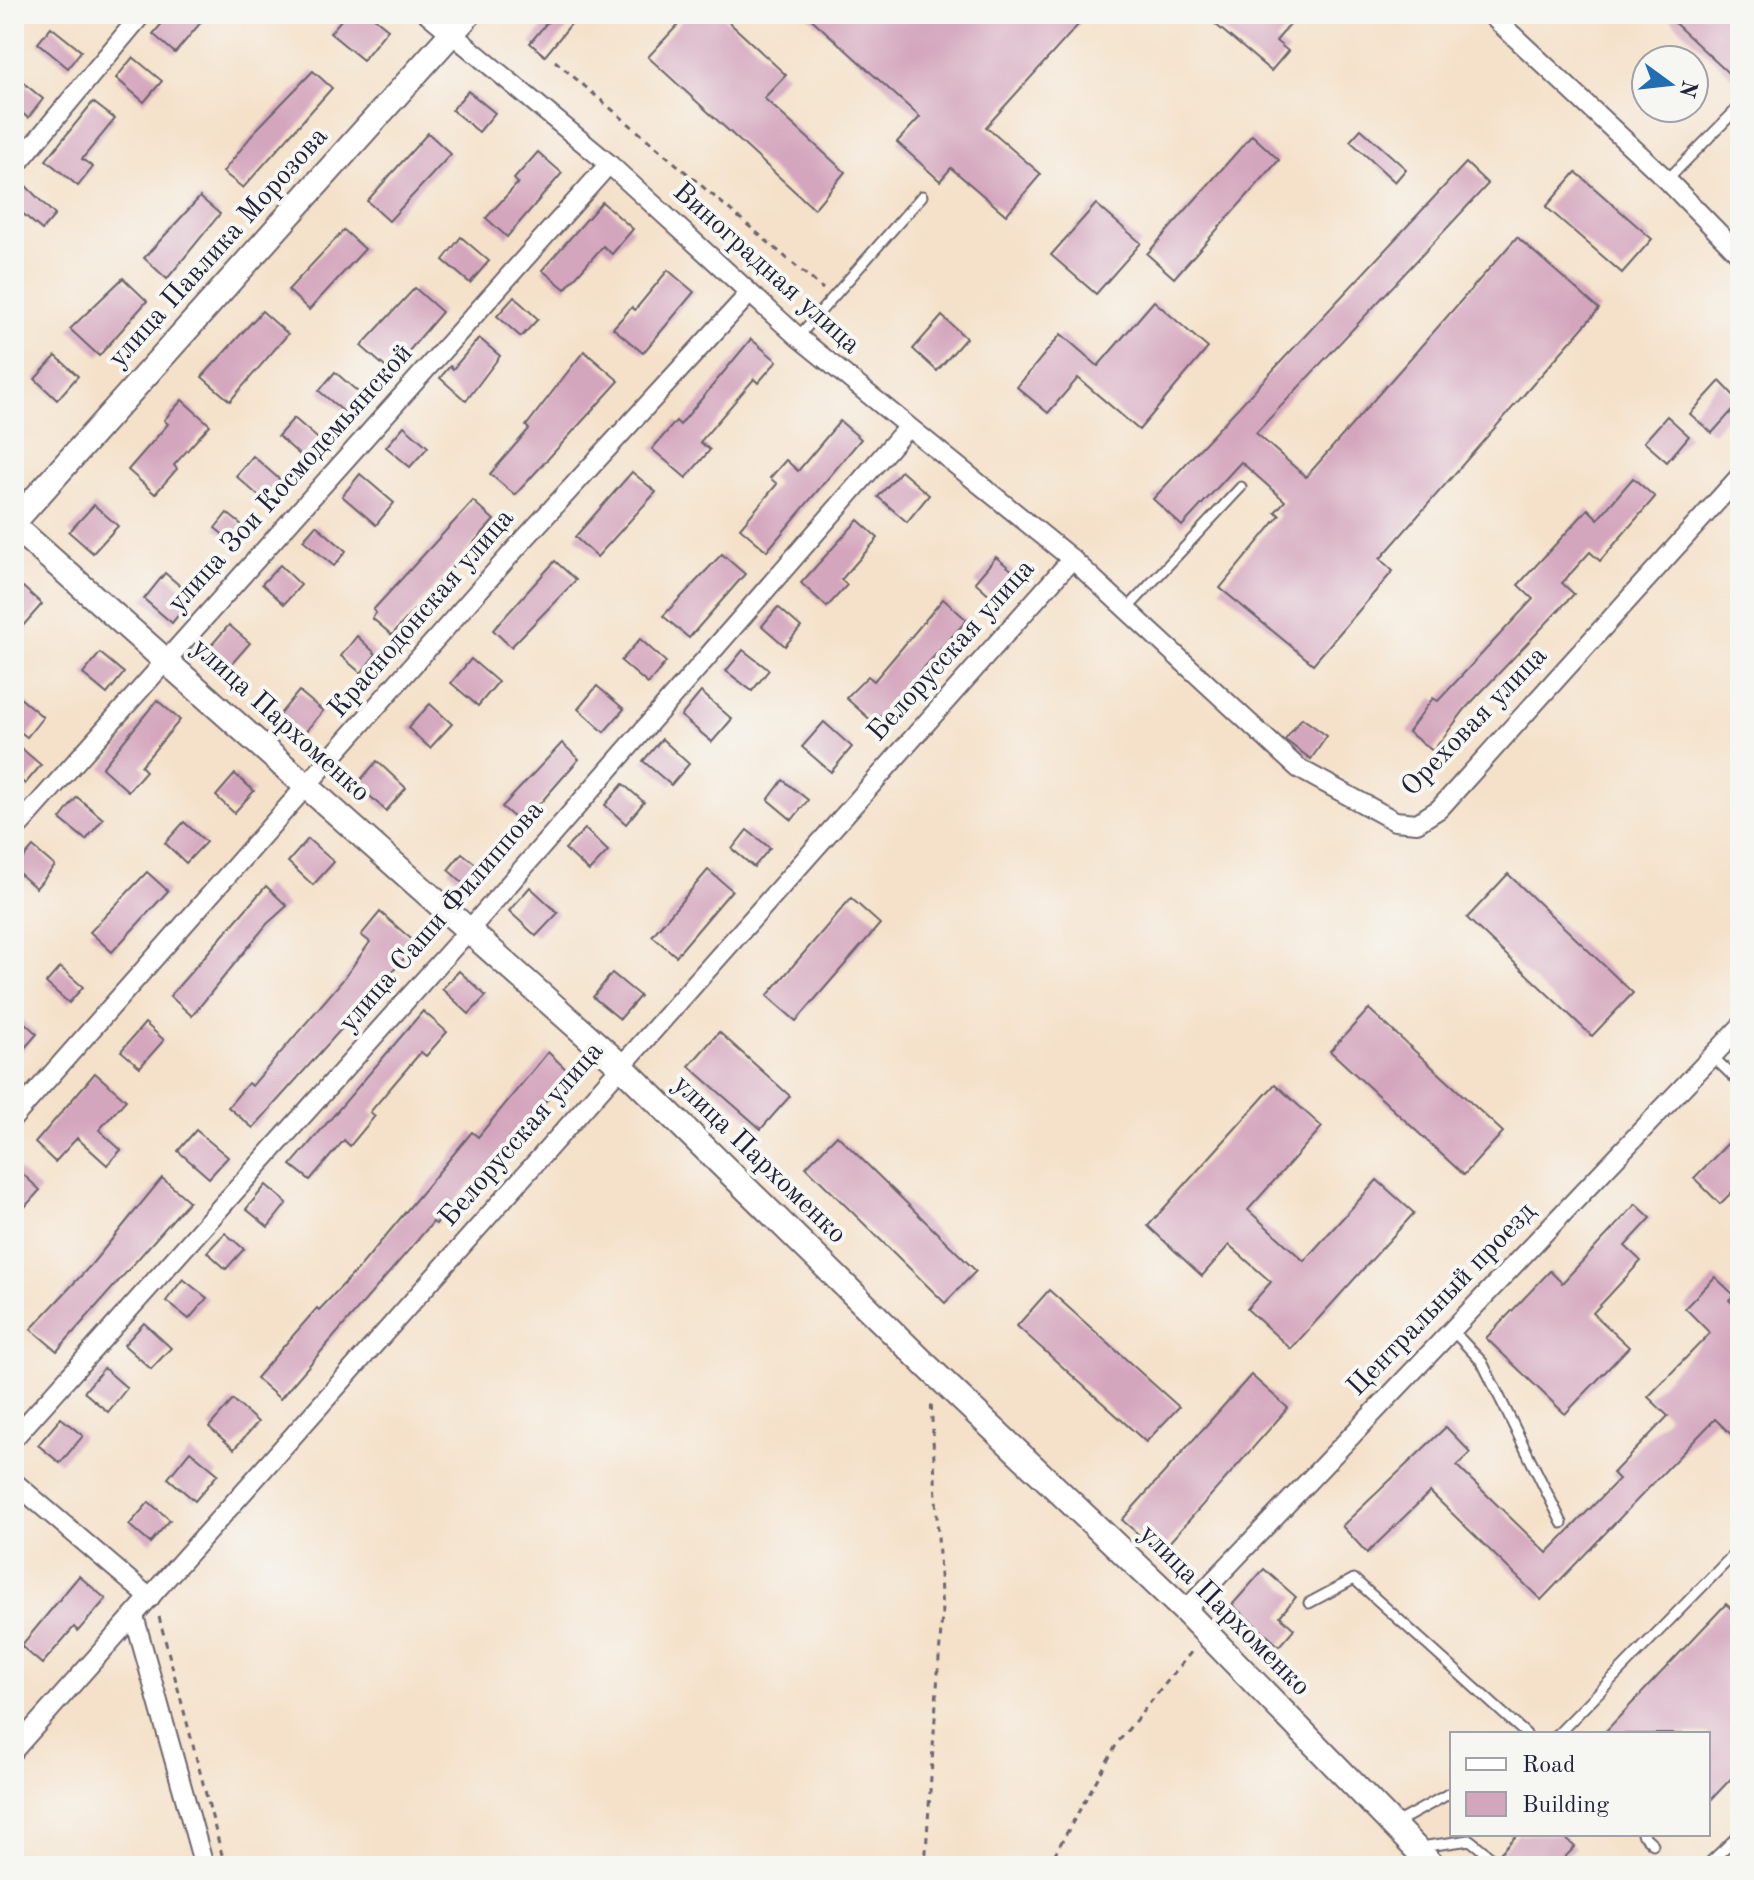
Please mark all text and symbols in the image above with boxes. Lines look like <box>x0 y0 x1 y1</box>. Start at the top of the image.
north arrow <box>1630 44 1710 124</box>
text: N <box>1675 78 1700 100</box>
street label: улица Павлика Морозова <box>104 122 334 374</box>
street label: Виноградная улица <box>667 178 865 360</box>
street label: улица Зои Космодемьянской <box>163 339 419 619</box>
street label: Краснодонская улица <box>324 504 520 724</box>
street label: Белорусская улица <box>863 554 1041 747</box>
street label: улица Пархоменко <box>185 634 375 808</box>
street label: Ореховая улица <box>1397 642 1553 802</box>
street label: улица Саши Филиппова <box>334 796 550 1038</box>
street label: Белорусская улица <box>435 1037 610 1233</box>
street label: улица Пархоменко <box>667 1070 851 1250</box>
street label: Центральный проезд <box>1343 1198 1542 1402</box>
street label: улица Пархоменко <box>1133 1520 1315 1702</box>
legend <box>1450 1732 1710 1836</box>
text: Road <box>1522 1754 1575 1778</box>
text: Building <box>1522 1794 1609 1818</box>

